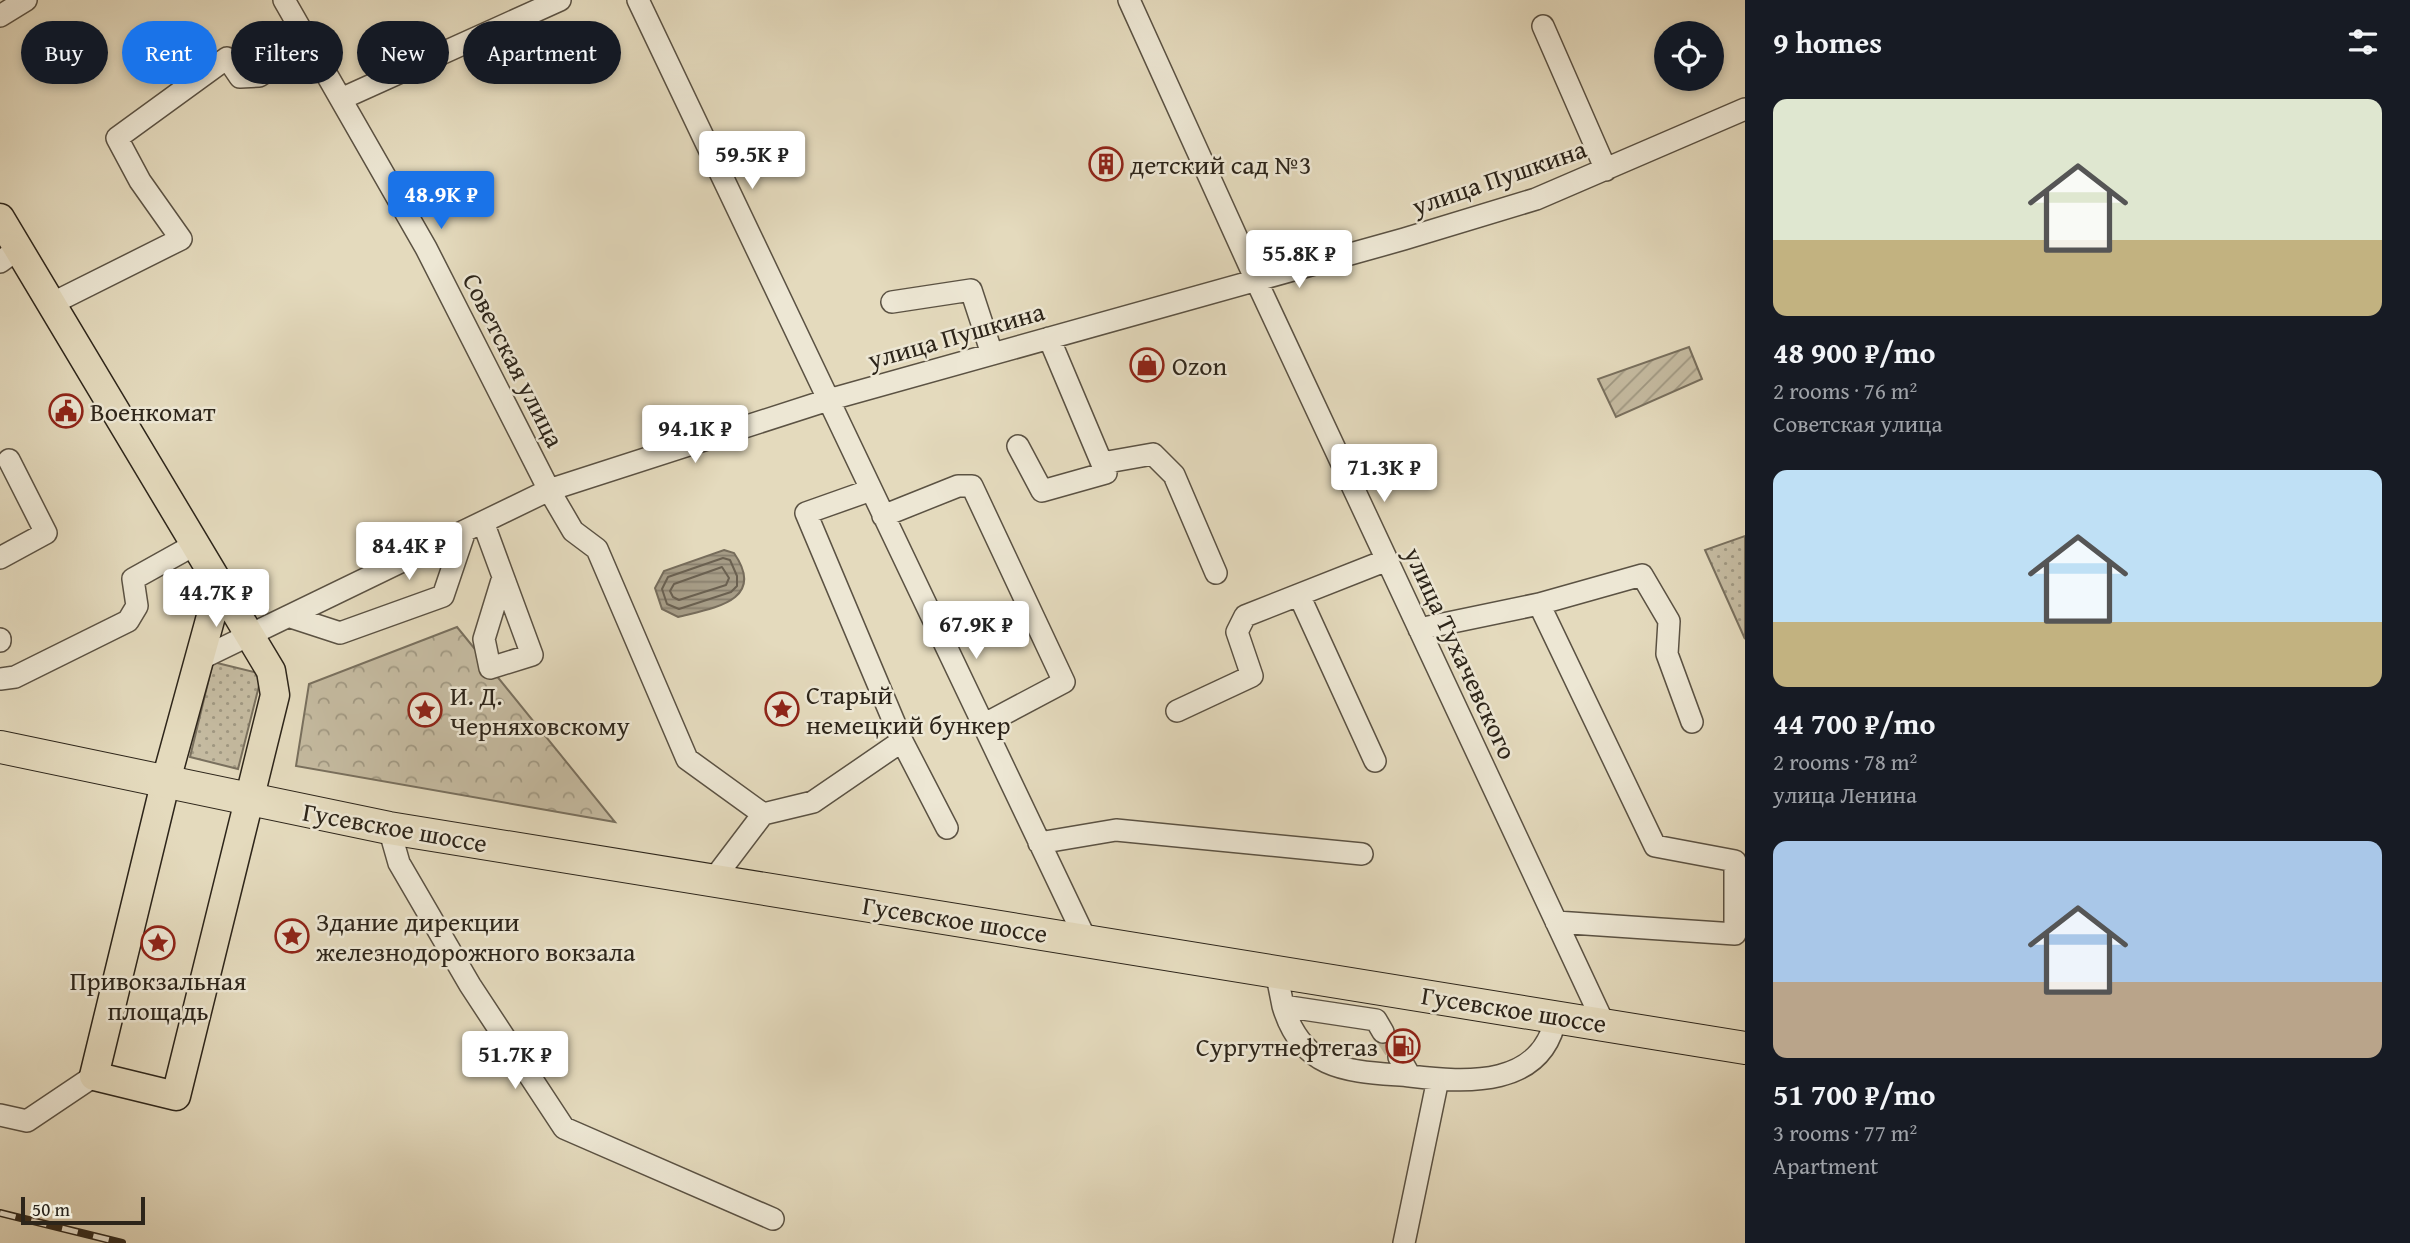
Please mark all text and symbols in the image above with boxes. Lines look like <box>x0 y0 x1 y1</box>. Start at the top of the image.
text: 9 homes <box>1773 20 1882 64</box>
chip: Buy <box>21 21 108 84</box>
chip: Rent <box>122 21 217 84</box>
chip: Filters <box>231 21 343 84</box>
chip: New <box>357 21 449 84</box>
chip: Apartment <box>463 21 621 84</box>
map controls <box>1654 21 1724 91</box>
button: locate <box>1654 21 1724 91</box>
icon: filters <box>2344 23 2382 61</box>
street label: улица Пушкина <box>1406 129 1592 225</box>
pin: 59.5K ₽ <box>687 132 817 191</box>
text: 59.5K ₽ <box>715 137 789 170</box>
building icon: детский сад №3 <box>1087 145 1125 183</box>
place label: детский сад №3 <box>1130 145 1312 184</box>
icon: home <box>2015 145 2141 271</box>
pin: 48.9K ₽ <box>376 172 506 231</box>
text: 48.9K ₽ <box>404 177 478 210</box>
pin: 55.8K ₽ <box>1234 230 1364 290</box>
text: 55.8K ₽ <box>1262 236 1336 269</box>
street label: Советская улица <box>453 266 575 455</box>
street label: улица Пушкина <box>862 291 1049 379</box>
text: 48 900 ₽/mo <box>1773 330 1936 374</box>
shop icon: Ozon <box>1128 346 1166 384</box>
place label: Ozon <box>1172 346 1227 385</box>
text: 2 rooms · 76 m² <box>1773 374 1917 407</box>
public building icon: Военкомат <box>47 392 85 430</box>
place label: Военкомат <box>90 392 216 431</box>
pin: 94.1K ₽ <box>630 406 760 465</box>
text: Советская улица <box>1773 407 1942 440</box>
text: 94.1K ₽ <box>658 411 732 444</box>
pin: 71.3K ₽ <box>1319 444 1449 504</box>
text: 71.3K ₽ <box>1347 450 1421 483</box>
icon: home <box>2015 516 2141 642</box>
pin: 84.4K ₽ <box>344 522 474 582</box>
text: 84.4K ₽ <box>372 528 446 561</box>
street label: улица Тухачевского <box>1394 539 1527 766</box>
pin: 44.7K ₽ <box>151 570 281 629</box>
text: 44.7K ₽ <box>179 575 253 608</box>
pin: 67.9K ₽ <box>911 602 1041 661</box>
text: 67.9K ₽ <box>939 607 1013 640</box>
place label: Старый немецкий бункер <box>806 675 1011 744</box>
place label: И. Д. Черняховскому <box>450 676 630 745</box>
place icon: Старый немецкий бункер <box>763 690 801 728</box>
place icon: И. Д. Черняховскому <box>406 691 444 729</box>
text: 44 700 ₽/mo <box>1773 701 1936 745</box>
text: 2 rooms · 78 m² <box>1773 745 1917 778</box>
text: улица Ленина <box>1773 778 1917 811</box>
street label: Гусевское шоссе <box>300 792 490 862</box>
street label: Гусевское шоссе <box>860 885 1050 953</box>
icon: home <box>2015 887 2141 1013</box>
place label: Здание дирекции железнодорожного вокзала <box>316 902 636 971</box>
place icon: Здание дирекции железнодорожного вокзала <box>273 917 311 955</box>
place icon: Привокзальная площадь <box>139 924 177 962</box>
place label: Привокзальная площадь <box>70 961 246 1030</box>
street label: Гусевское шоссе <box>1419 975 1609 1043</box>
place label: Сургутнефтегаз <box>1196 1027 1378 1066</box>
fuel station icon: Сургутнефтегаз <box>1384 1027 1422 1065</box>
pin: 51.7K ₽ <box>450 1032 580 1091</box>
text: 51.7K ₽ <box>478 1037 552 1070</box>
text: 51 700 ₽/mo <box>1773 1072 1936 1116</box>
text: 3 rooms · 77 m² <box>1773 1116 1917 1149</box>
text: Apartment <box>1773 1149 1878 1182</box>
scale bar <box>21 1194 145 1226</box>
text: 50 m <box>32 1195 70 1223</box>

